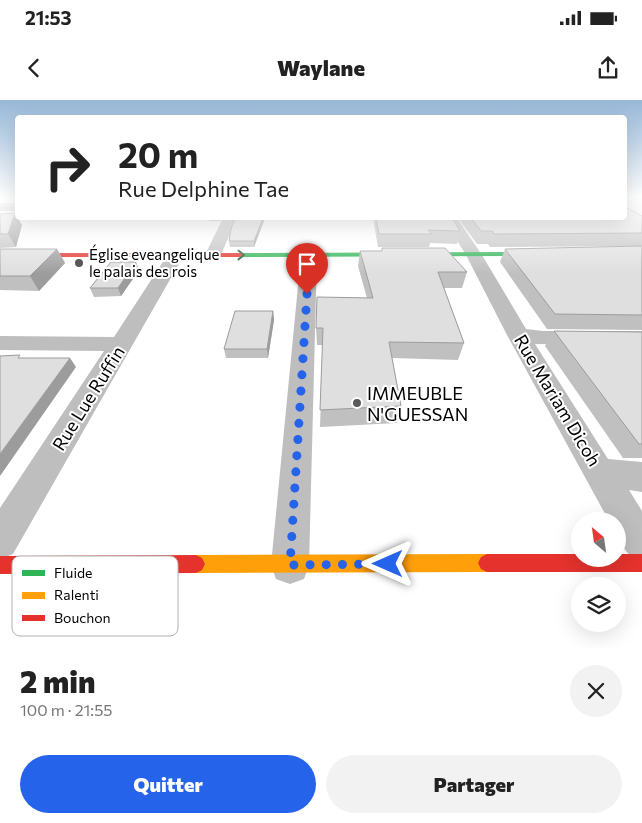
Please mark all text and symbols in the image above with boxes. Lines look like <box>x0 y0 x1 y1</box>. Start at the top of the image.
text: 21:53 <box>25 6 72 29</box>
icon: back <box>20 54 48 82</box>
text: Waylane <box>277 54 365 81</box>
icon: share <box>594 54 622 82</box>
text: 20 m <box>118 132 198 175</box>
icon: right <box>35 135 100 200</box>
text: Rue Delphine Tae <box>118 175 289 202</box>
pin <box>286 243 328 294</box>
place label: Église eveangelique le palais des rois <box>89 244 220 280</box>
one-way arrow <box>238 250 245 260</box>
icon: arrive <box>293 250 321 278</box>
marker: Église eveangelique le palais des rois <box>73 257 85 269</box>
street label: Rue Mariam Dicoh <box>510 330 606 470</box>
street label: Rue Lue Ruffin <box>47 342 129 454</box>
place label: IMMEUBLE N'GUESSAN <box>367 382 468 425</box>
marker: IMMEUBLE N'GUESSAN <box>351 397 363 409</box>
north arrow <box>571 512 626 568</box>
map controls <box>571 512 626 632</box>
position arrow <box>361 537 413 589</box>
legend <box>12 556 178 636</box>
text: Fluide <box>54 564 92 581</box>
button: layers <box>571 577 626 632</box>
text: Ralenti <box>54 586 99 603</box>
text: Bouchon <box>54 609 111 626</box>
text: 2 min <box>20 662 95 699</box>
button: close <box>570 665 622 717</box>
text: 100 m · 21:55 <box>20 700 113 719</box>
button: Quitter <box>20 755 316 813</box>
button: Partager <box>326 755 622 813</box>

